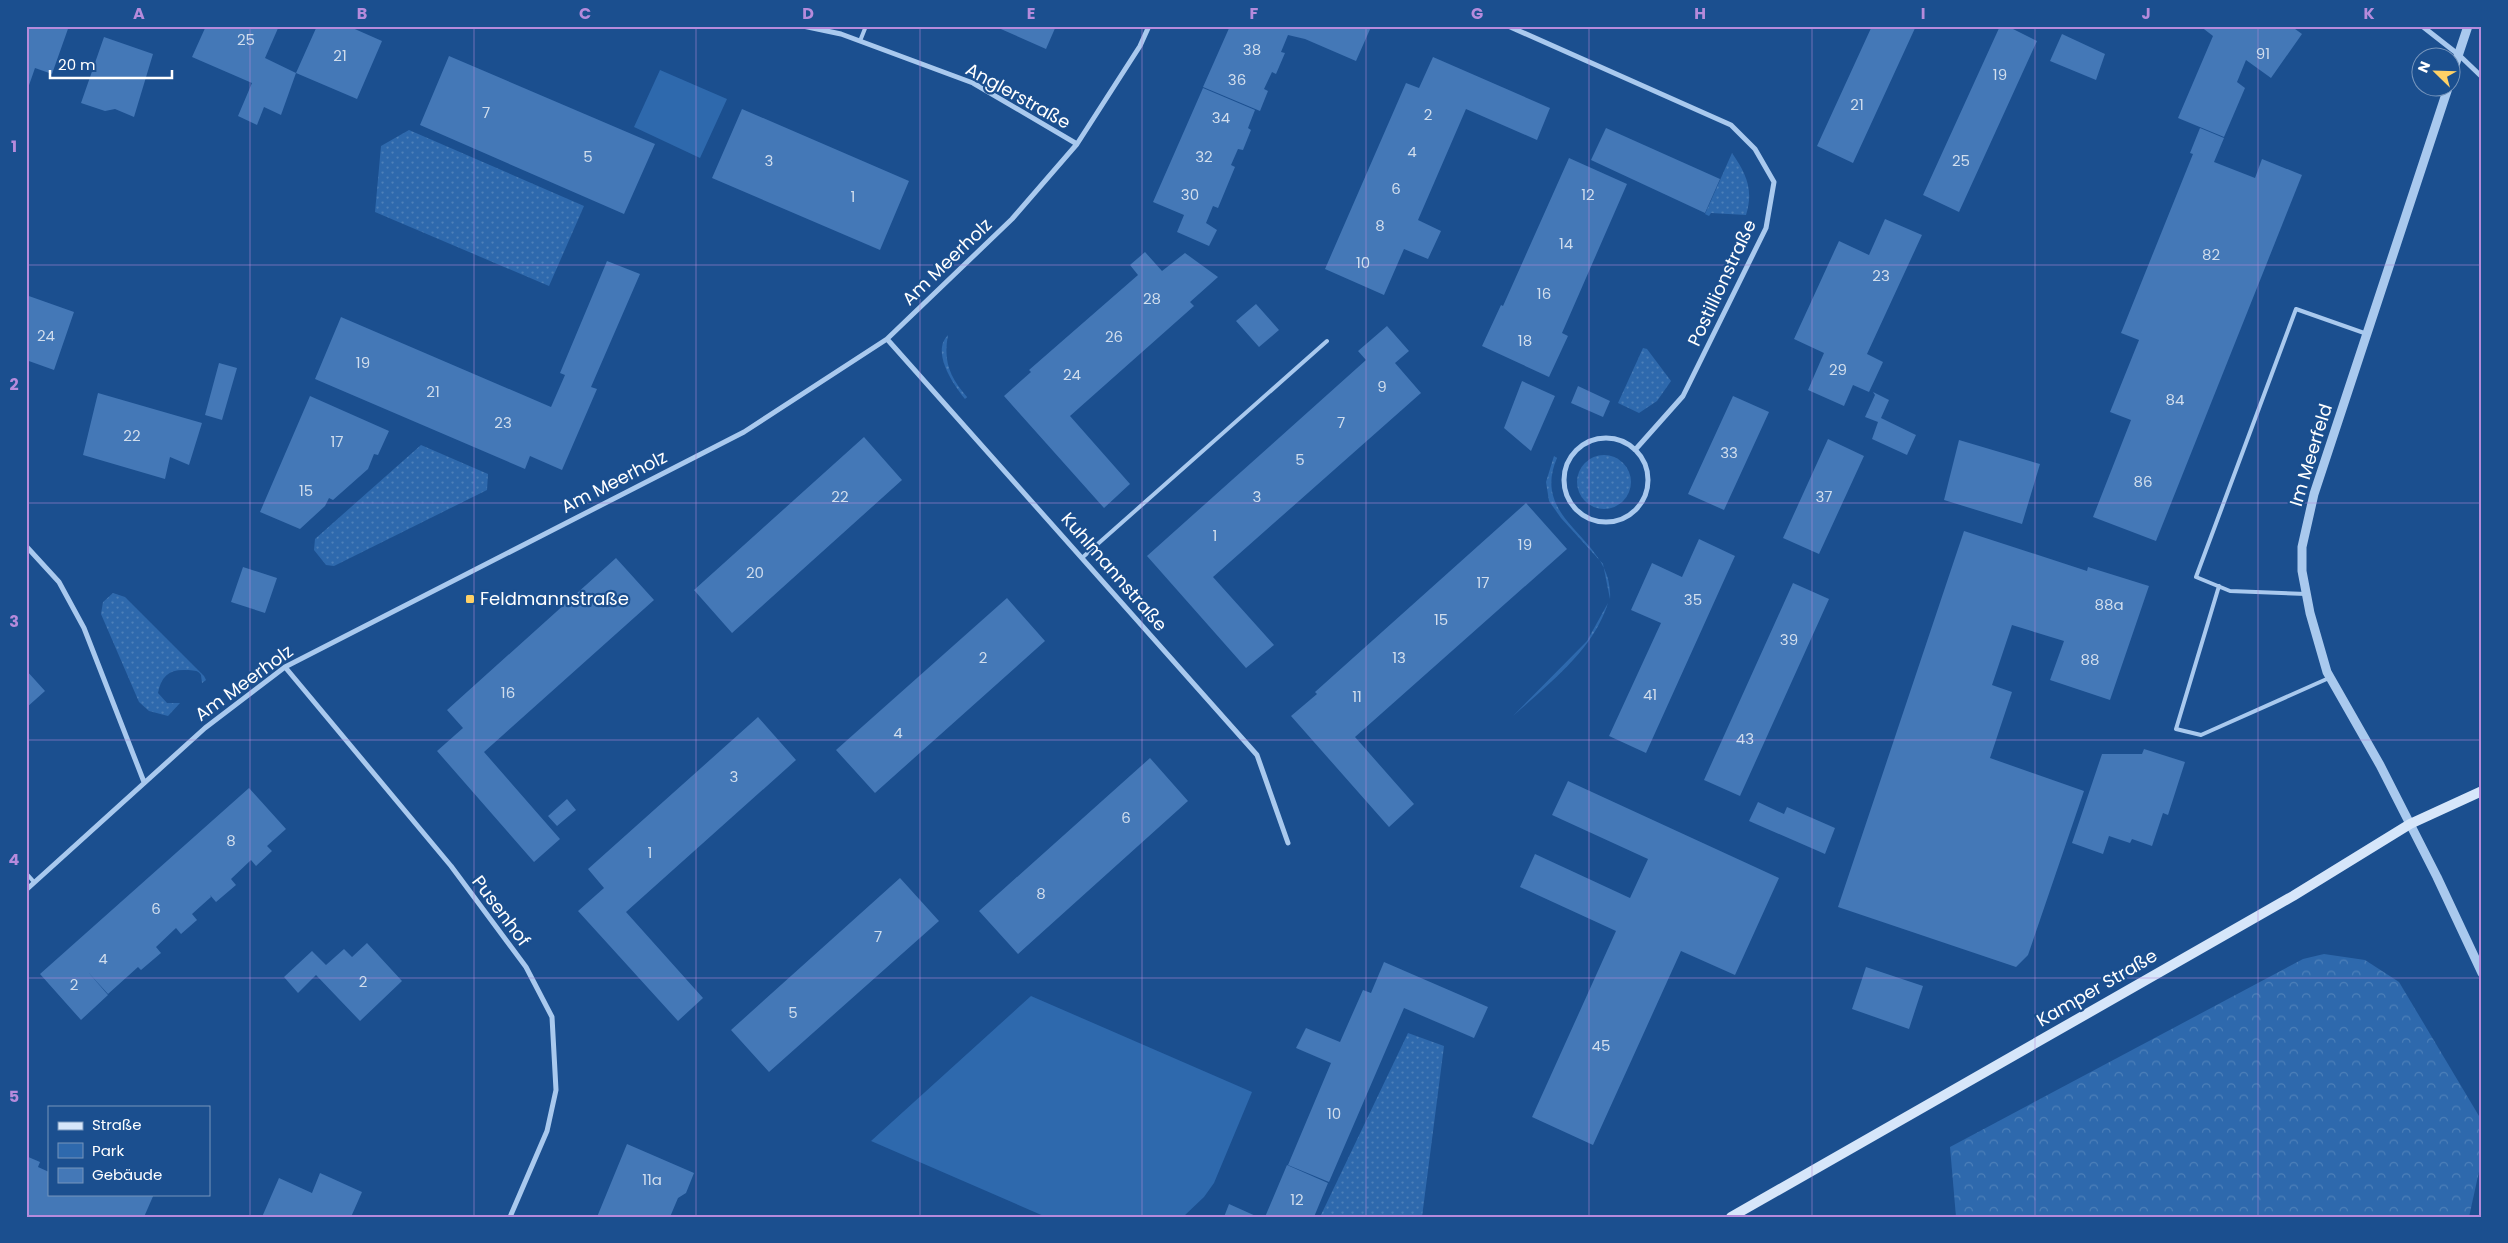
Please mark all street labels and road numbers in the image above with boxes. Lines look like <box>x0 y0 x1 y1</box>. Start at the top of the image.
street label: Anglerstraße <box>961 56 1075 135</box>
street label: Am Meerholz <box>896 212 997 311</box>
street label: Postillionstraße <box>1681 215 1762 350</box>
street label: Im Meerfeld <box>2283 401 2338 509</box>
street label: Am Meerholz <box>557 444 671 519</box>
street label: Kuhlmannstraße <box>1056 507 1173 637</box>
street label: Am Meerholz <box>190 638 298 727</box>
street label: Pusenhof <box>466 870 536 951</box>
street label: Kamper Straße <box>2032 943 2162 1032</box>

